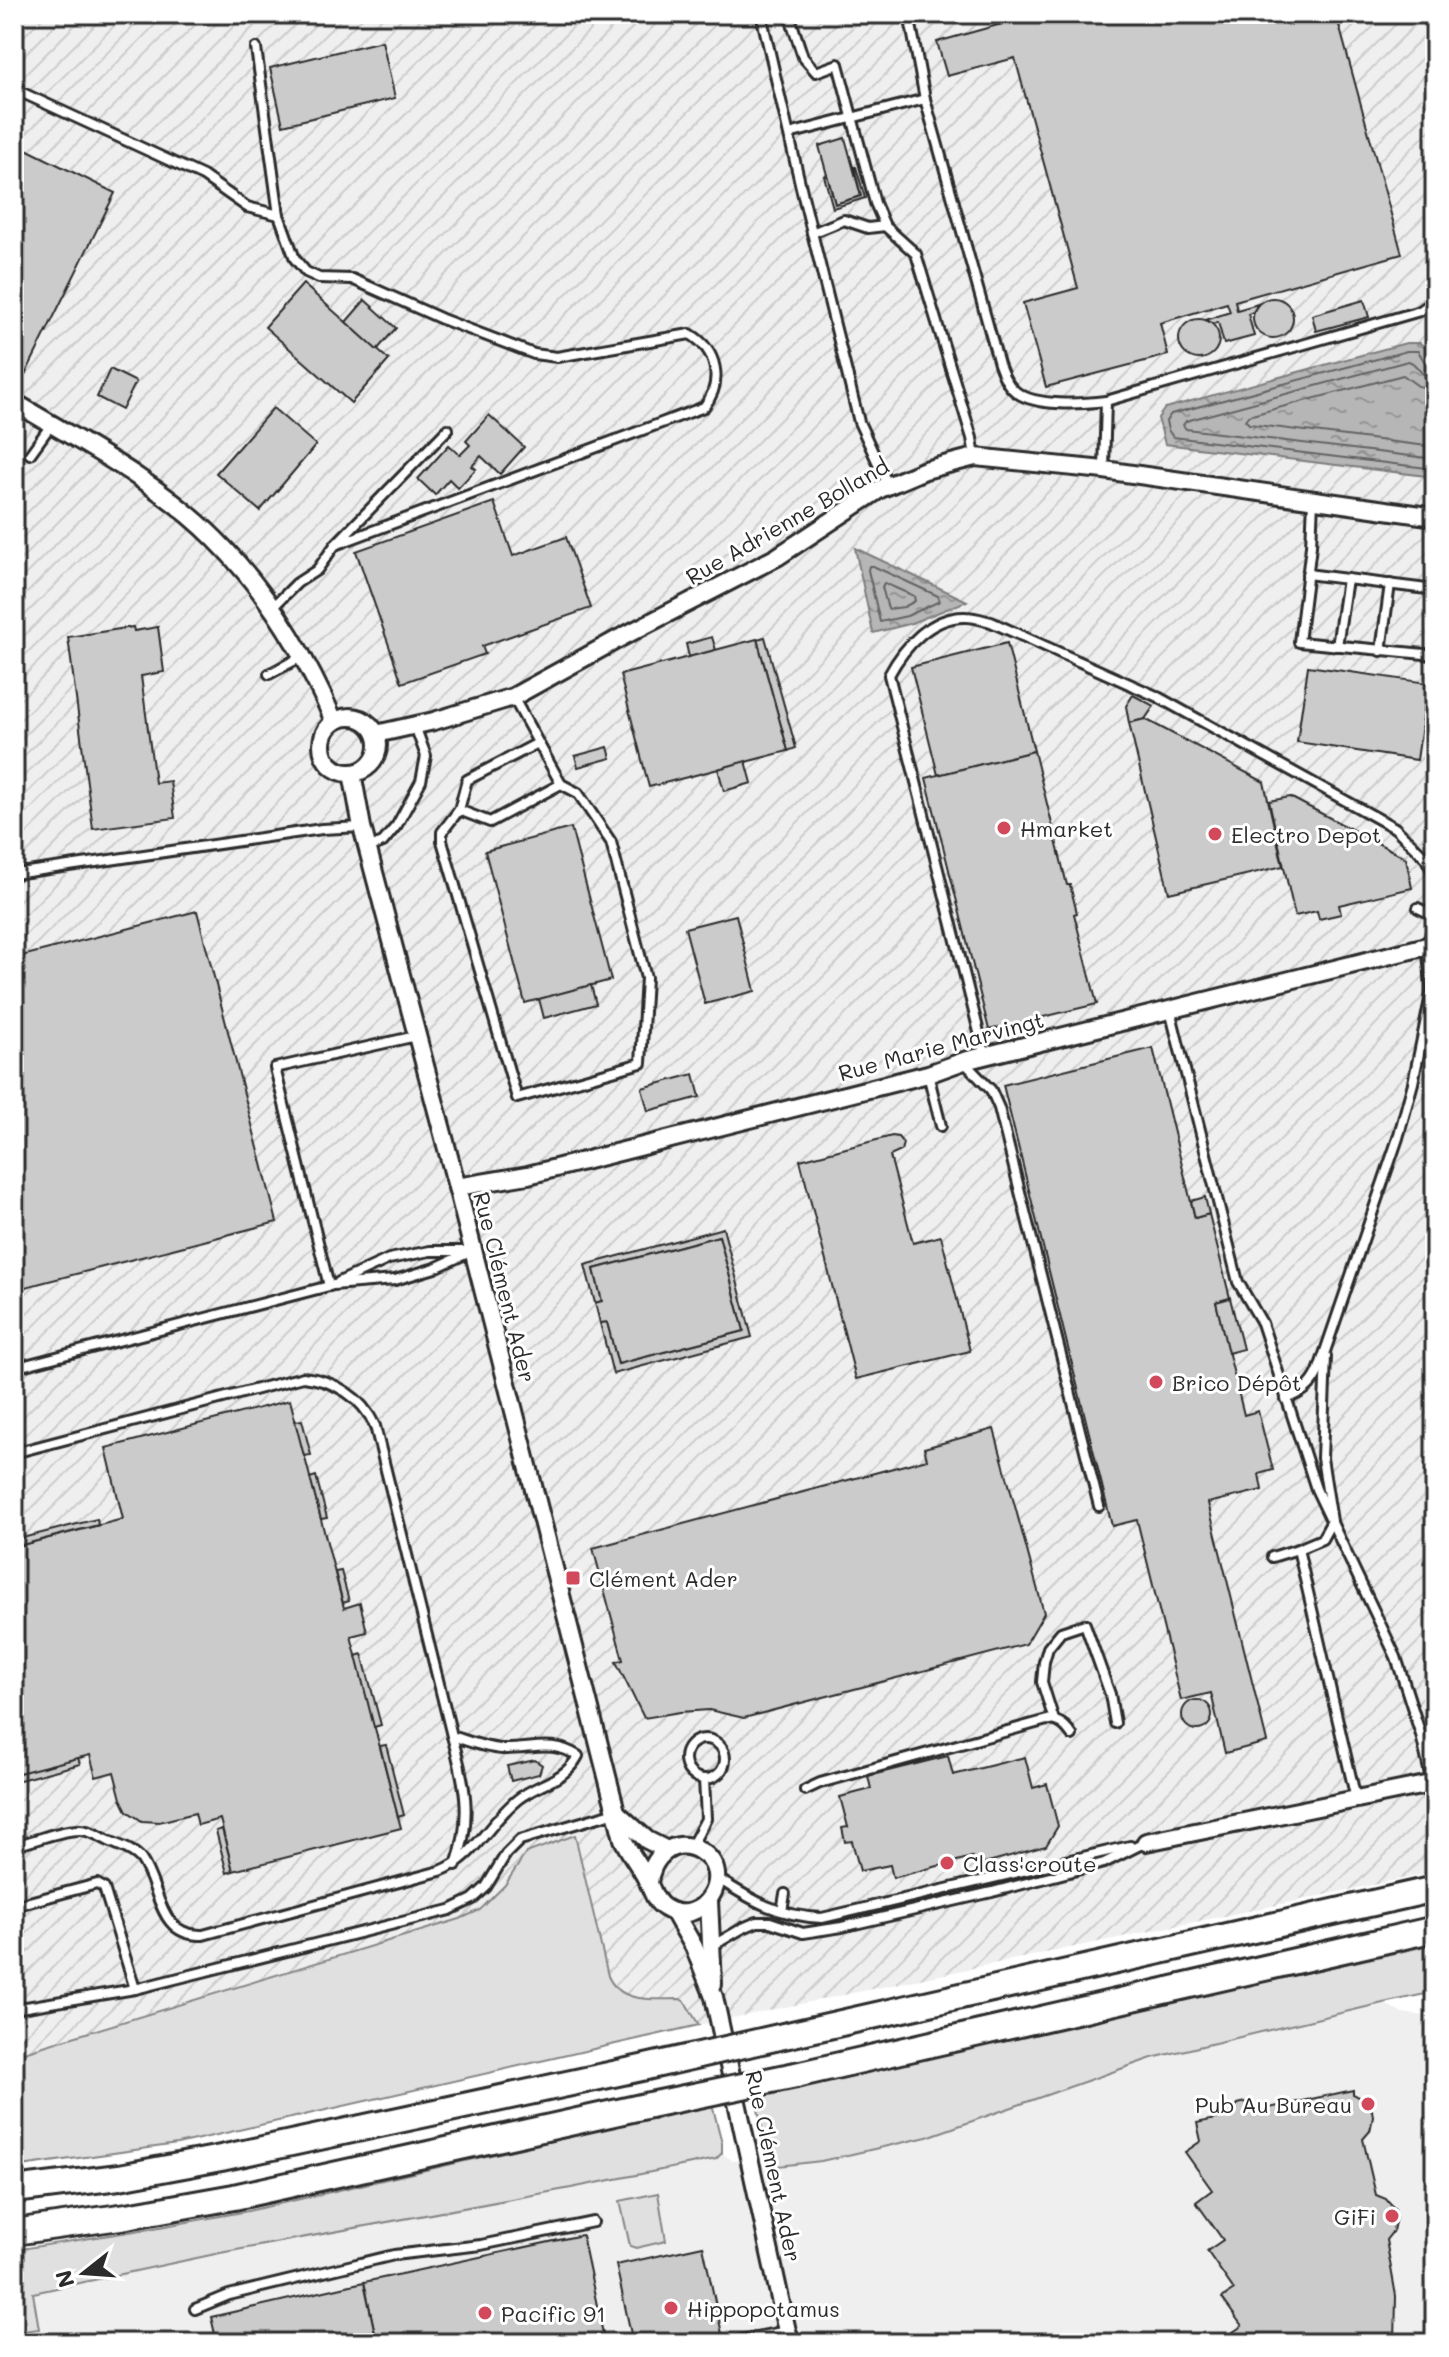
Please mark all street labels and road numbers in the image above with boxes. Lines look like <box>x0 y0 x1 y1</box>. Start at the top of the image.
street label: Rue Adrienne Bolland <box>680 451 894 591</box>
street label: Rue Marie Marvingt <box>835 1005 1047 1087</box>
street label: Rue Clément Ader <box>467 1189 543 1385</box>
street label: Rue Clément Ader <box>739 2067 809 2265</box>

